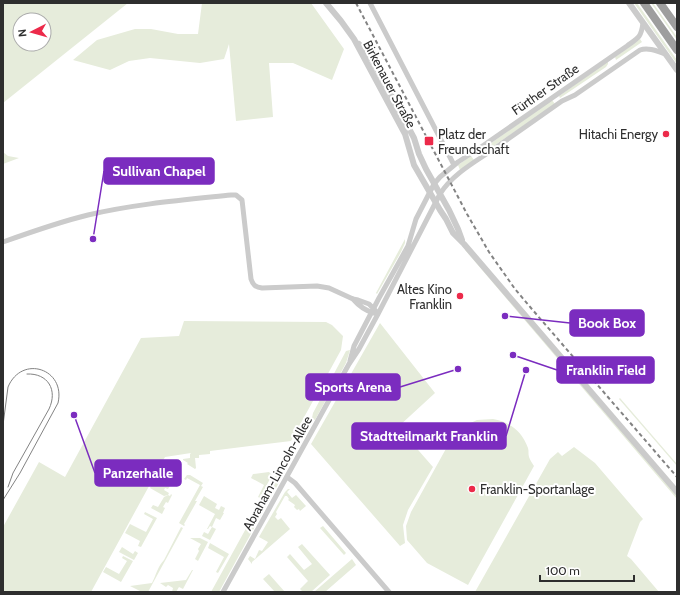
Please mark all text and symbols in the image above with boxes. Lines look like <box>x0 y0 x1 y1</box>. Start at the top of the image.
north arrow <box>12 12 52 52</box>
text: N <box>15 28 29 38</box>
street label: Birkenauer Straße <box>360 37 420 131</box>
street label: Fürther Straße <box>508 60 582 118</box>
place label: Platz der Freundschaft <box>438 126 510 157</box>
place label: Hitachi Energy <box>579 126 658 142</box>
marker: Hitachi Energy <box>661 129 671 139</box>
marker: Platz der Freundschaft <box>423 135 435 147</box>
callout: Sullivan Chapel <box>104 158 214 184</box>
text: Sullivan Chapel <box>112 162 206 180</box>
place label: Altes Kino Franklin <box>397 281 452 312</box>
marker: Altes Kino Franklin <box>455 291 465 301</box>
callout: Book Box <box>570 310 644 336</box>
text: Book Box <box>578 314 636 332</box>
callout: Franklin Field <box>557 357 654 383</box>
text: Franklin Field <box>566 361 646 379</box>
callout: Sports Arena <box>306 374 400 400</box>
text: Sports Arena <box>314 378 392 396</box>
street label: Abraham-Lincoln-Allee <box>239 413 315 533</box>
callout: Stadtteilmarkt Franklin <box>352 423 506 449</box>
text: Stadtteilmarkt Franklin <box>360 427 498 445</box>
callout: Panzerhalle <box>95 460 181 486</box>
text: Panzerhalle <box>103 464 173 482</box>
place label: Franklin-Sportanlage <box>480 481 595 497</box>
marker: Franklin-Sportanlage <box>467 484 477 494</box>
scale bar <box>540 557 634 583</box>
text: 100 m <box>546 563 580 578</box>

